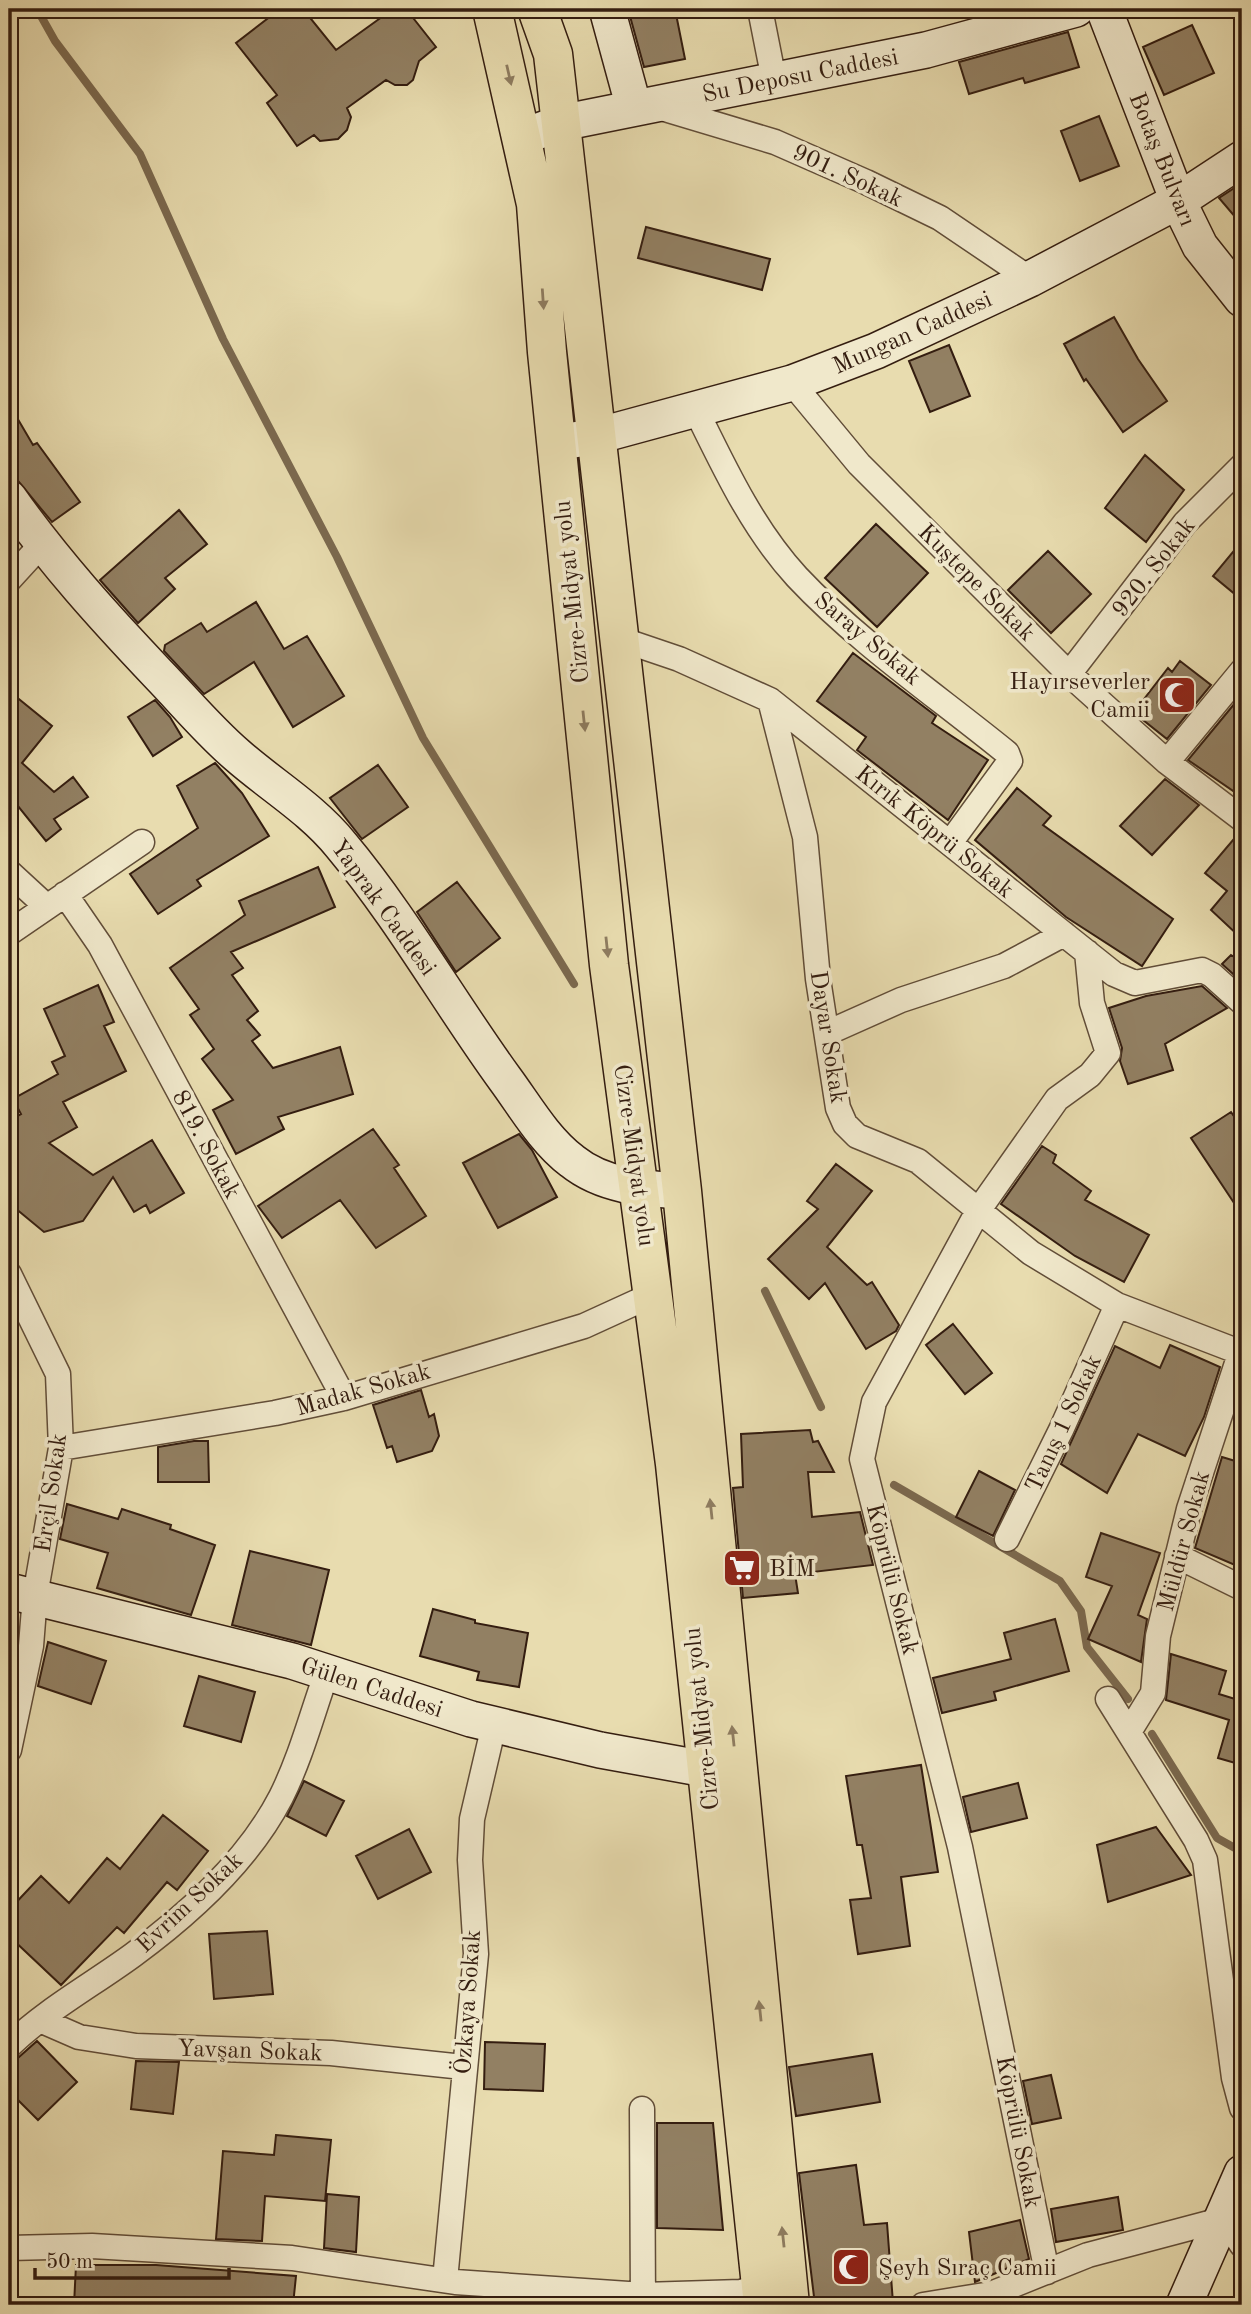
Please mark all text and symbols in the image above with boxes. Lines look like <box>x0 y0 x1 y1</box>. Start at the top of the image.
street label: Su Deposu Caddesi <box>700 46 901 108</box>
one-way arrow <box>504 64 515 86</box>
street label: Botaş Bulvarı <box>1123 89 1199 230</box>
street label: 901. Sokak <box>788 141 906 213</box>
one-way arrow <box>538 288 549 310</box>
street label: Mungan Caddesi <box>830 288 996 380</box>
street label: Cizre-Midyat yolu <box>551 499 595 684</box>
street label: 920. Sokak <box>1109 514 1201 622</box>
street label: Kuştepe Sokak <box>912 520 1039 647</box>
street label: Saray Sokak <box>809 588 925 691</box>
place label: Hayırseverler Camii <box>1009 671 1150 723</box>
mosque icon: Hayırseverler Camii <box>1156 674 1198 716</box>
one-way arrow <box>579 710 590 732</box>
street label: Kırık Köprü Sokak <box>850 762 1017 903</box>
street label: Yaprak Caddesi <box>325 836 440 981</box>
one-way arrow <box>602 936 613 958</box>
street label: Dayar Sokak <box>805 969 849 1105</box>
street label: Cizre-Midyat yolu <box>608 1063 658 1248</box>
street label: 819. Sokak <box>167 1087 244 1203</box>
street label: Tanış 1 Sokak <box>1023 1351 1107 1496</box>
street label: Madak Sokak <box>293 1360 434 1422</box>
street label: Erçil Sokak <box>32 1432 72 1554</box>
street label: Müldür Sokak <box>1155 1468 1215 1615</box>
one-way arrow <box>705 1498 716 1520</box>
street label: Köprülü Sokak <box>861 1501 921 1657</box>
supermarket icon: BİM <box>721 1547 763 1589</box>
place label: BİM <box>769 1555 815 1582</box>
street label: Cizre-Midyat yolu <box>681 1626 725 1811</box>
street label: Gülen Caddesi <box>297 1655 446 1723</box>
one-way arrow <box>727 1725 738 1747</box>
street label: Evrim Sokak <box>133 1849 248 1958</box>
street label: Özkaya Sokak <box>448 1928 486 2076</box>
one-way arrow <box>755 2000 766 2022</box>
street label: Yavşan Sokak <box>177 2037 323 2067</box>
street label: Köprülü Sokak <box>990 2054 1044 2211</box>
one-way arrow <box>778 2226 789 2248</box>
scale bar <box>35 2237 229 2281</box>
mosque icon: Şeyh Sıraç Camii <box>830 2246 872 2288</box>
text: 50 m <box>46 2252 93 2273</box>
place label: Şeyh Sıraç Camii <box>878 2257 1057 2281</box>

